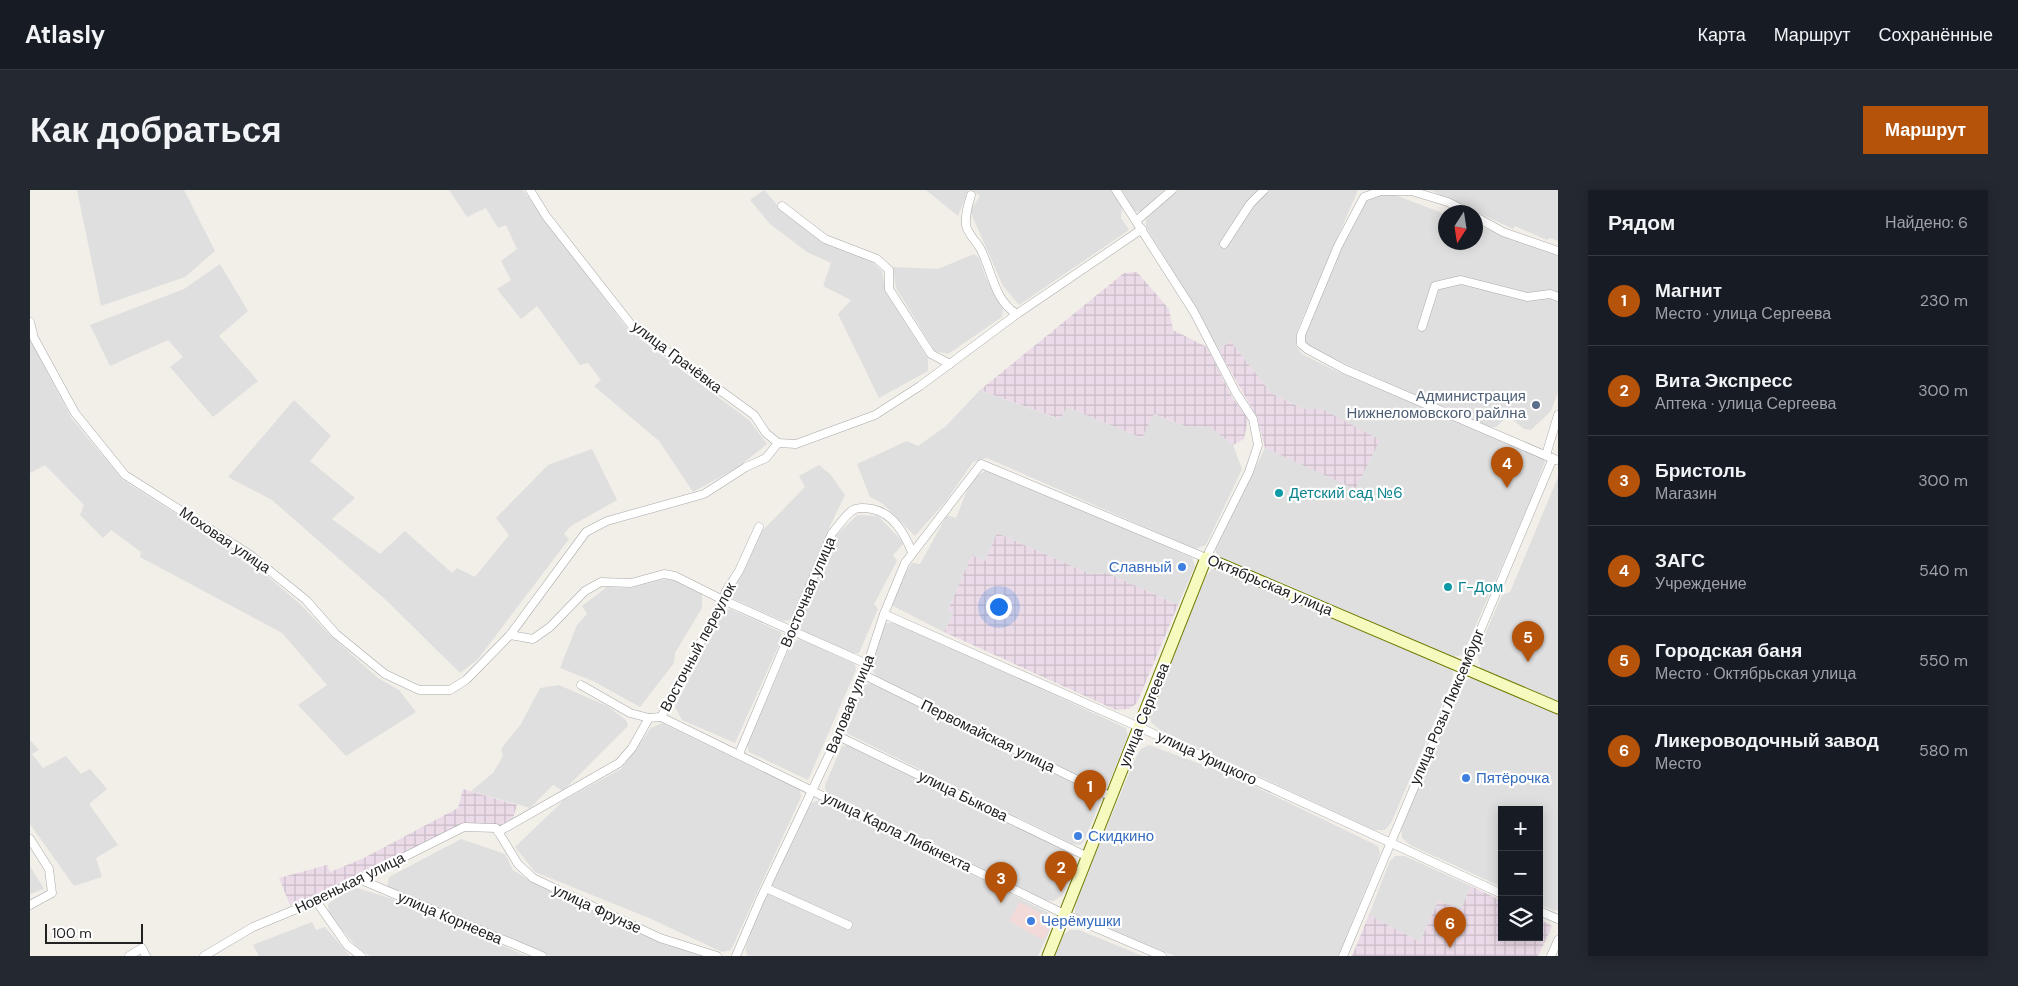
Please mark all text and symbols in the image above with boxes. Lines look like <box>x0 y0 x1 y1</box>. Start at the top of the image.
text: Atlasly <box>25 19 105 50</box>
text: Карта <box>1698 23 1746 47</box>
text: Маршрут <box>1774 23 1850 47</box>
text: Сохранённые <box>1878 23 1993 47</box>
button: Маршрут <box>1863 106 1988 154</box>
text: Как добраться <box>30 107 282 153</box>
north arrow <box>1438 205 1483 250</box>
text: Рядом <box>1608 209 1675 237</box>
text: Найдено: 6 <box>1885 212 1968 233</box>
text: Магнит <box>1655 278 1722 303</box>
text: 1 <box>1621 290 1627 311</box>
text: 230 m <box>1920 290 1968 311</box>
text: Место · улица Сергеева <box>1655 303 1831 324</box>
street label: улица Грачёвка <box>628 316 727 398</box>
text: Вита Экспресс <box>1655 368 1793 393</box>
text: 2 <box>1619 380 1629 401</box>
text: 300 m <box>1918 380 1968 401</box>
place label: Администрация Нижнеломовского райлна <box>1346 386 1527 423</box>
text: Аптека · улица Сергеева <box>1655 393 1836 414</box>
marker: Администрация Нижнеломовского райлна <box>1530 399 1542 411</box>
pin: 4 <box>1491 447 1523 488</box>
text: Бристоль <box>1655 458 1746 483</box>
text: 3 <box>1619 470 1629 491</box>
text: 300 m <box>1918 470 1968 491</box>
place label: Детский сад №6 <box>1289 483 1403 503</box>
text: Магазин <box>1655 483 1717 504</box>
marker: Детский сад №6 <box>1273 487 1285 499</box>
street label: Моховая улица <box>175 502 275 578</box>
street label: Восточная улица <box>776 533 841 650</box>
text: ЗАГС <box>1655 548 1705 573</box>
street label: Октябрьская улица <box>1204 550 1336 621</box>
place label: Славный <box>1109 557 1172 577</box>
text: 4 <box>1619 560 1629 581</box>
text: 540 m <box>1919 560 1968 581</box>
marker: Славный <box>1176 561 1188 573</box>
text: Учреждение <box>1655 573 1747 594</box>
place label: Г-Дом <box>1458 577 1503 597</box>
street label: Восточный переулок <box>655 578 741 715</box>
marker: Г-Дом <box>1442 581 1454 593</box>
your location <box>986 594 1012 620</box>
pin: 5 <box>1512 621 1544 662</box>
street label: улица Розы Люксембург <box>1405 625 1489 788</box>
text: Городская баня <box>1655 638 1802 663</box>
text: 5 <box>1619 650 1629 671</box>
text: 550 m <box>1919 650 1968 671</box>
street label: Валовая улица <box>821 651 879 756</box>
street label: улица Сергеева <box>1114 659 1174 770</box>
text: Место · Октябрьская улица <box>1655 663 1856 684</box>
street label: Первомайская улица <box>918 695 1059 777</box>
street label: улица Урицкого <box>1154 726 1260 790</box>
text: Ликероводочный завод <box>1655 728 1879 753</box>
text: 6 <box>1619 740 1629 761</box>
text: 580 m <box>1919 740 1968 761</box>
text: Место <box>1655 753 1701 774</box>
street label: улица Быкова <box>915 766 1012 827</box>
place label: Пятёрочка <box>1476 768 1550 788</box>
pin: 1 <box>1074 770 1106 811</box>
marker: Пятёрочка <box>1460 772 1472 784</box>
street label: улица Карла Либкнехта <box>819 787 975 877</box>
map controls <box>1498 806 1543 941</box>
button: + <box>1498 806 1543 851</box>
place label: Скидкино <box>1088 826 1154 846</box>
marker: Скидкино <box>1072 830 1084 842</box>
street label: Новенькая улица <box>292 847 409 918</box>
pin: 2 <box>1045 851 1077 892</box>
button: − <box>1498 851 1543 896</box>
pin: 3 <box>985 862 1017 903</box>
street label: улица Фрунзе <box>549 880 645 938</box>
street label: улица Корнеева <box>395 887 506 949</box>
button: layers <box>1498 896 1543 941</box>
pin: 6 <box>1434 907 1466 948</box>
place label: Черёмушки <box>1041 911 1121 931</box>
marker: Черёмушки <box>1025 915 1037 927</box>
scale bar <box>45 921 142 944</box>
text: 100 m <box>52 924 92 942</box>

